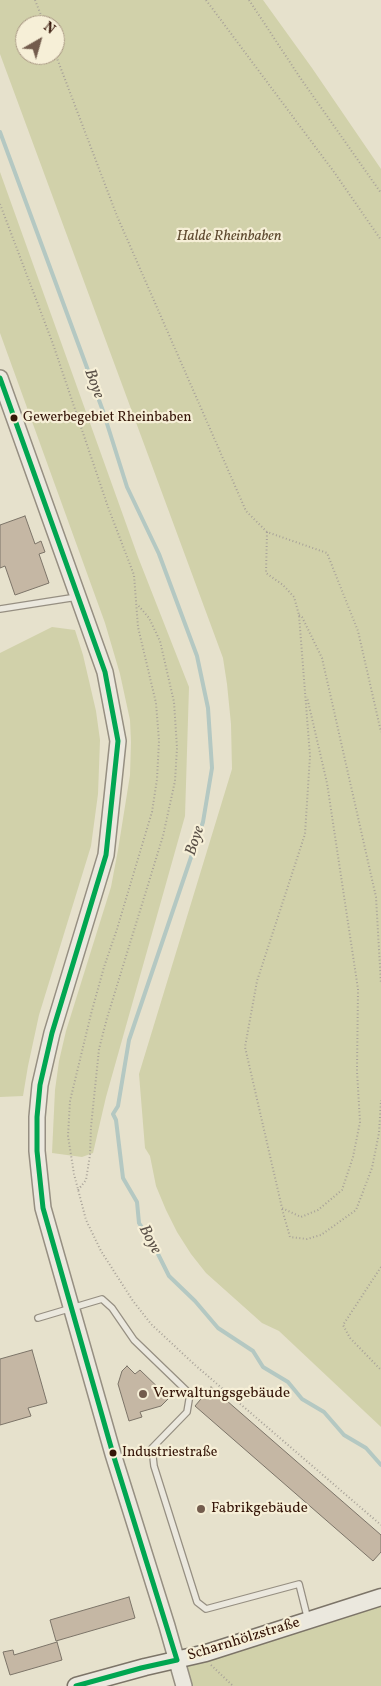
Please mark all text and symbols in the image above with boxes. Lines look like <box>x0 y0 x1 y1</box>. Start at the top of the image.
north arrow <box>15 15 65 65</box>
text: N <box>39 18 59 39</box>
park label: Halde Rheinbaben <box>177 228 281 246</box>
water label: Boye <box>79 367 107 401</box>
place label: Gewerbegebiet Rheinbaben <box>23 410 192 426</box>
marker: Gewerbegebiet Rheinbaben <box>9 413 19 423</box>
water label: Boye <box>182 824 210 858</box>
water label: Boye <box>133 1222 165 1258</box>
place label: Verwaltungsgebäude <box>153 1385 290 1403</box>
marker: Verwaltungsgebäude <box>137 1388 149 1400</box>
place label: Industriestraße <box>122 1445 217 1461</box>
marker: Industriestraße <box>108 1448 118 1458</box>
place label: Fabrikgebäude <box>211 1500 308 1518</box>
marker: Fabrikgebäude <box>195 1503 207 1515</box>
street label: Scharnhölzstraße <box>186 1614 302 1666</box>

